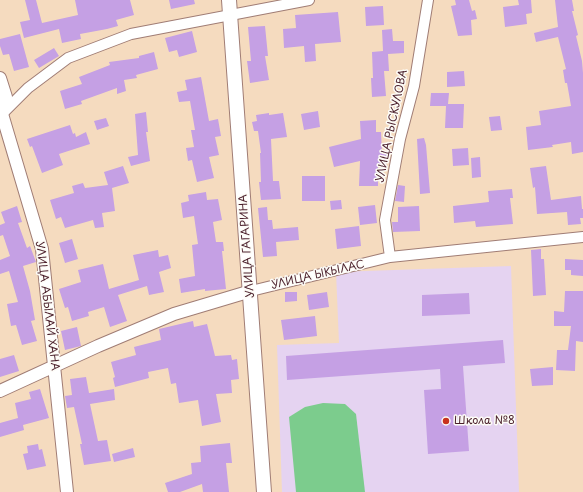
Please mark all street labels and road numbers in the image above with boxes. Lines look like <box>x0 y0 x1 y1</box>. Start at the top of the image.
street label: УЛИЦА РЫСКУЛОВА <box>374 68 410 184</box>
street label: УЛИЦА ГАГАРИНА <box>237 194 257 298</box>
street label: УЛИЦА АБЫЛАЙ ХАНА <box>33 241 61 371</box>
street label: УЛИЦА ЫКЫЛАС <box>270 258 366 292</box>

